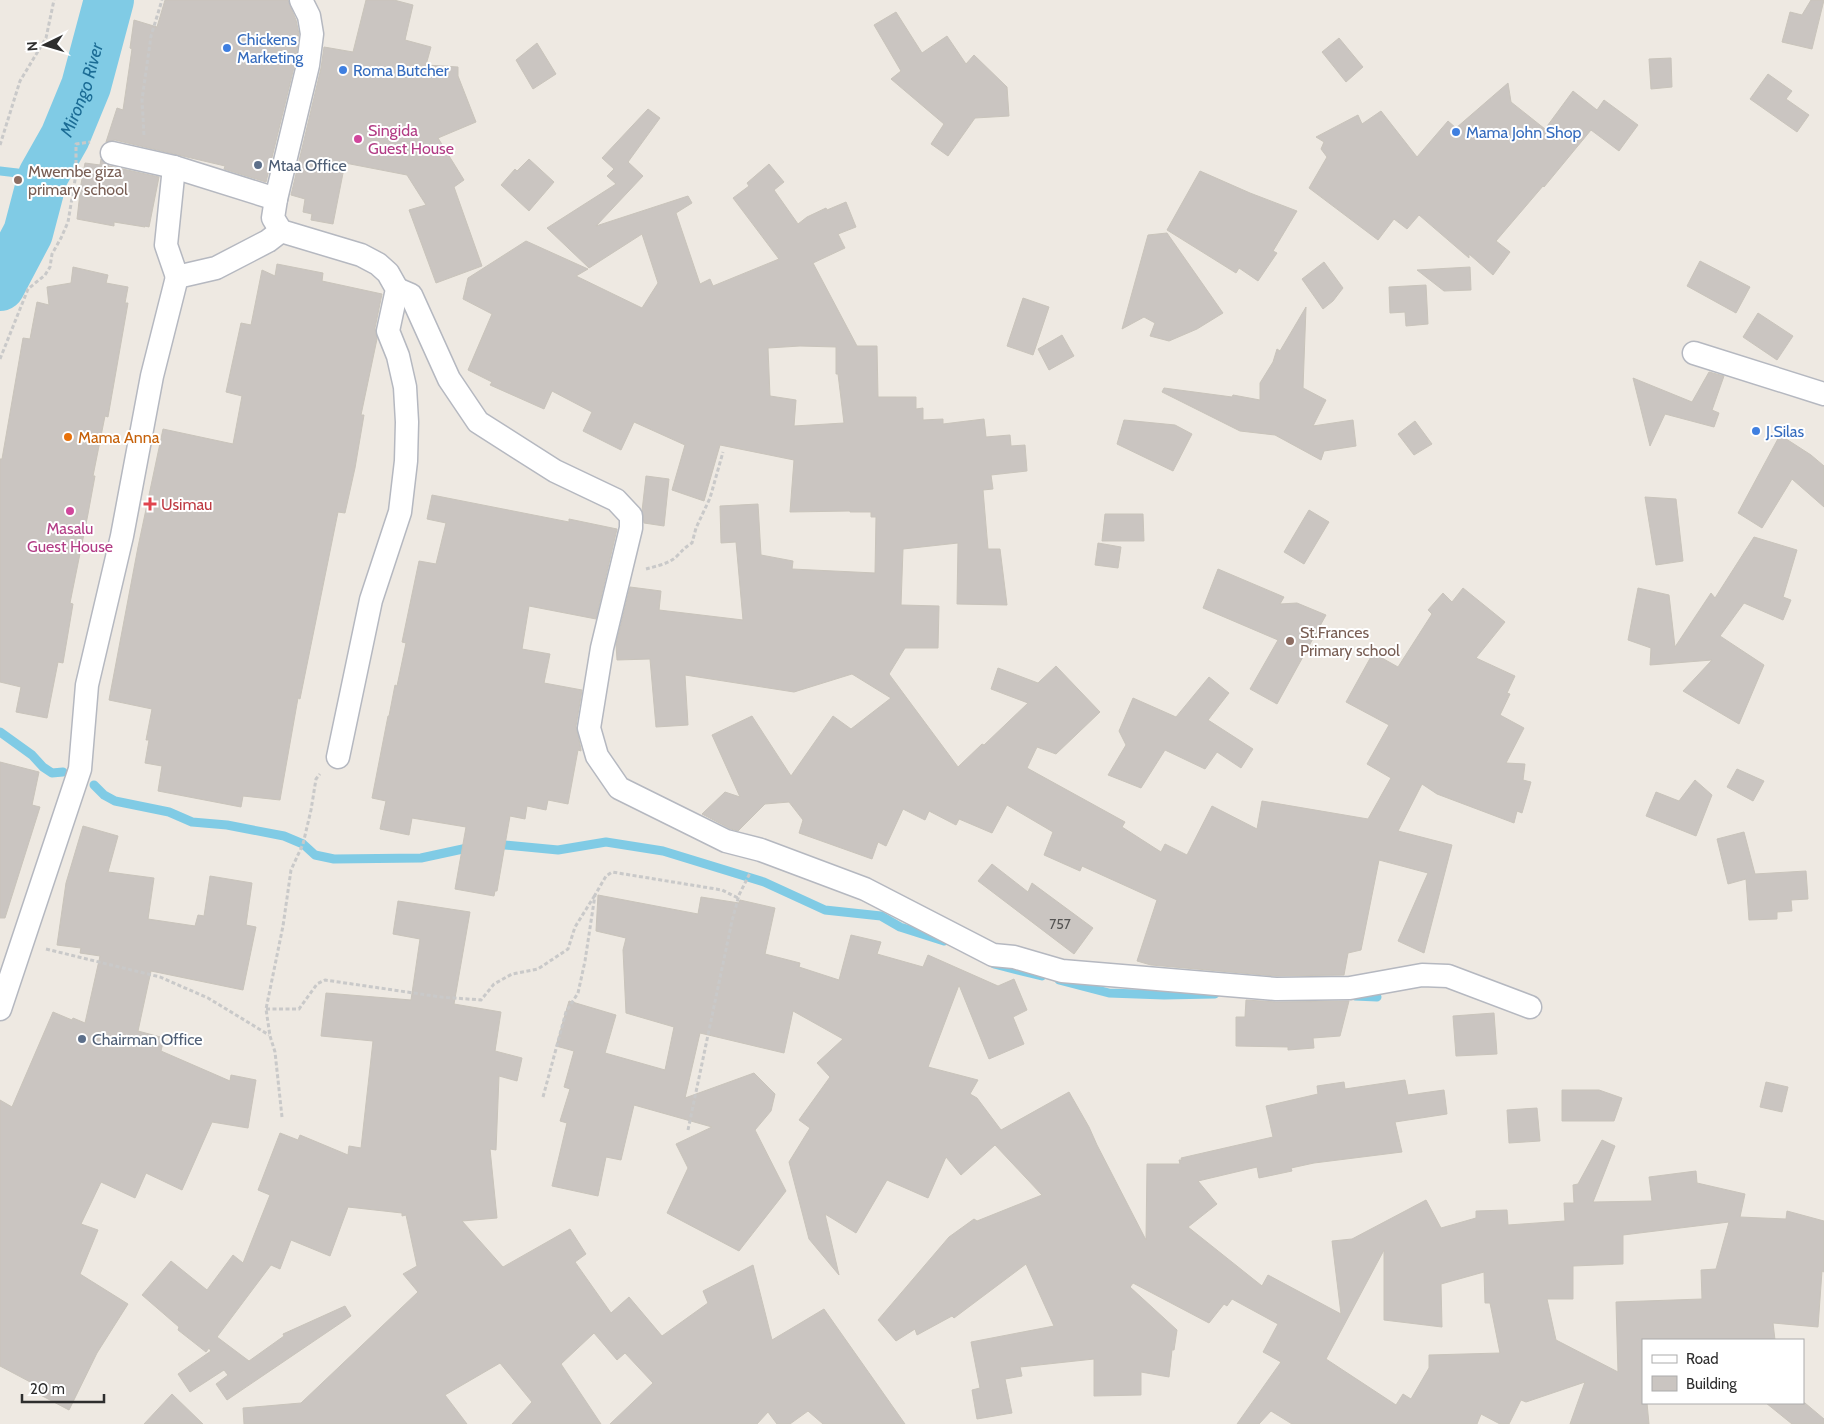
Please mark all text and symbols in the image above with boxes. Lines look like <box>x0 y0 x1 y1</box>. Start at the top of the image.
north arrow <box>20 20 70 70</box>
place label: Chickens Marketing <box>237 30 304 67</box>
water label: Mirongo River <box>55 39 108 141</box>
text: N <box>23 40 41 52</box>
marker: Chickens Marketing <box>221 42 233 54</box>
place label: Roma Butcher <box>353 61 450 80</box>
marker: Roma Butcher <box>337 64 349 76</box>
place label: Singida Guest House <box>368 121 454 158</box>
place label: Mama John Shop <box>1466 123 1581 142</box>
marker: Mama John Shop <box>1450 126 1462 138</box>
marker: Singida Guest House <box>352 133 364 145</box>
place label: Mtaa Office <box>268 156 347 175</box>
marker: Mtaa Office <box>252 159 264 171</box>
place label: Mwembe giza primary school <box>28 162 128 199</box>
marker: Mwembe giza primary school <box>12 174 24 186</box>
place label: J.Silas <box>1765 422 1805 441</box>
marker: J.Silas <box>1750 425 1762 437</box>
place label: Mama Anna <box>78 428 160 447</box>
marker: Mama Anna <box>62 431 74 443</box>
place label: Usimau <box>161 495 213 514</box>
marker: Usimau <box>143 497 157 511</box>
marker: Masalu Guest House <box>64 505 76 517</box>
place label: Masalu Guest House <box>27 519 113 556</box>
place label: St.Frances Primary school <box>1300 623 1400 660</box>
marker: St.Frances Primary school <box>1284 635 1296 647</box>
house number: 757 <box>1049 915 1071 933</box>
place label: Chairman Office <box>92 1030 202 1049</box>
marker: Chairman Office <box>76 1033 88 1045</box>
legend <box>1642 1339 1804 1404</box>
text: Road <box>1686 1350 1719 1368</box>
scale bar <box>22 1372 105 1404</box>
text: Building <box>1686 1375 1737 1393</box>
text: 20 m <box>30 1380 65 1398</box>

